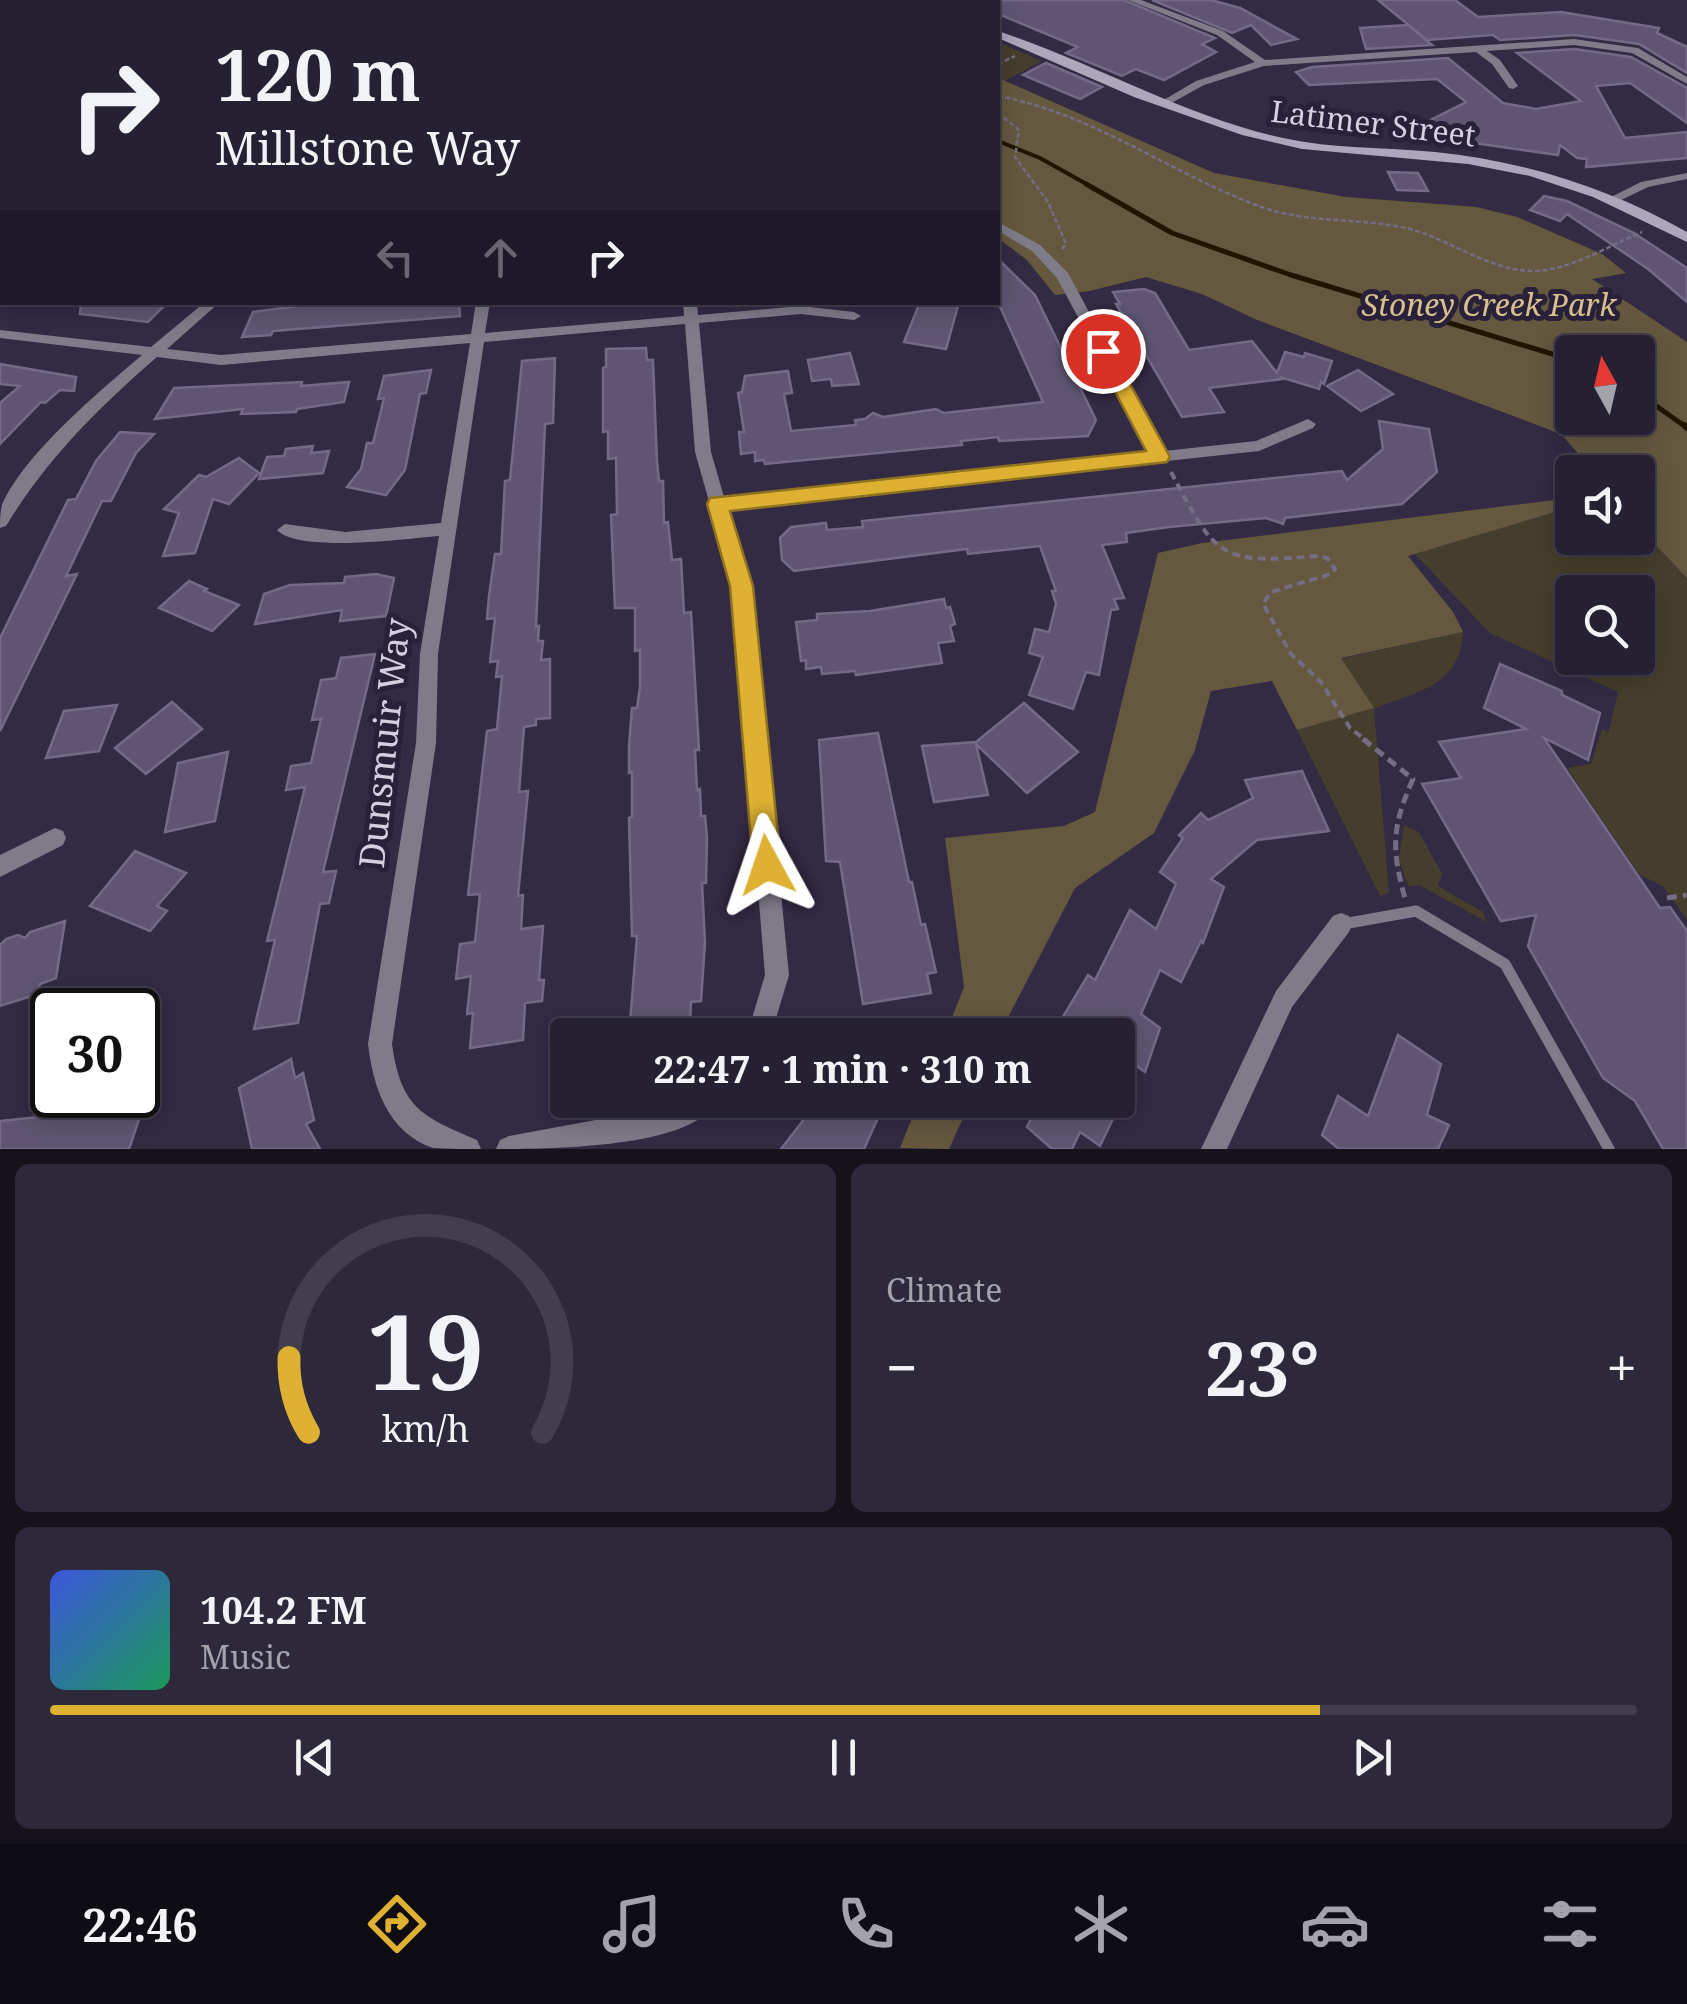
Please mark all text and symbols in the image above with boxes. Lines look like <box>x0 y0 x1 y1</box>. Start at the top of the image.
text: 120 m <box>215 26 421 122</box>
icon: right <box>50 40 180 170</box>
street label: Latimer Street <box>1269 90 1478 155</box>
text: Millstone Way <box>215 117 520 178</box>
icon: left <box>368 230 423 285</box>
icon: ahead <box>473 230 528 285</box>
icon: right <box>578 230 633 285</box>
park label: Stoney Creek Park <box>1362 284 1617 325</box>
pin <box>1061 309 1146 394</box>
icon: arrive <box>1076 324 1131 379</box>
north arrow <box>1555 335 1655 435</box>
map controls <box>1555 335 1655 675</box>
button: sound <box>1555 455 1655 555</box>
button: search <box>1555 575 1655 675</box>
street label: Dunsmuir Way <box>347 615 420 870</box>
position arrow <box>715 813 819 917</box>
speed limit sign: 30 <box>30 988 160 1118</box>
text: 22:47 · 1 min · 310 m <box>653 1042 1032 1094</box>
text: Climate <box>886 1268 1002 1311</box>
text: 19 <box>367 1279 484 1420</box>
text: 23° <box>1205 1316 1319 1418</box>
text: − <box>886 1329 918 1404</box>
text: + <box>1606 1329 1637 1404</box>
text: km/h <box>382 1404 469 1452</box>
text: 104.2 FM <box>200 1583 367 1635</box>
text: Music <box>200 1635 291 1678</box>
icon: previous <box>287 1730 342 1785</box>
icon: pause <box>816 1730 871 1785</box>
icon: next <box>1345 1730 1400 1785</box>
icon: directions <box>362 1889 432 1959</box>
icon: music <box>597 1889 667 1959</box>
icon: phone <box>831 1889 901 1959</box>
icon: climate <box>1066 1889 1136 1959</box>
icon: car <box>1300 1889 1370 1959</box>
icon: filters <box>1535 1889 1605 1959</box>
text: 22:46 <box>82 1894 198 1955</box>

